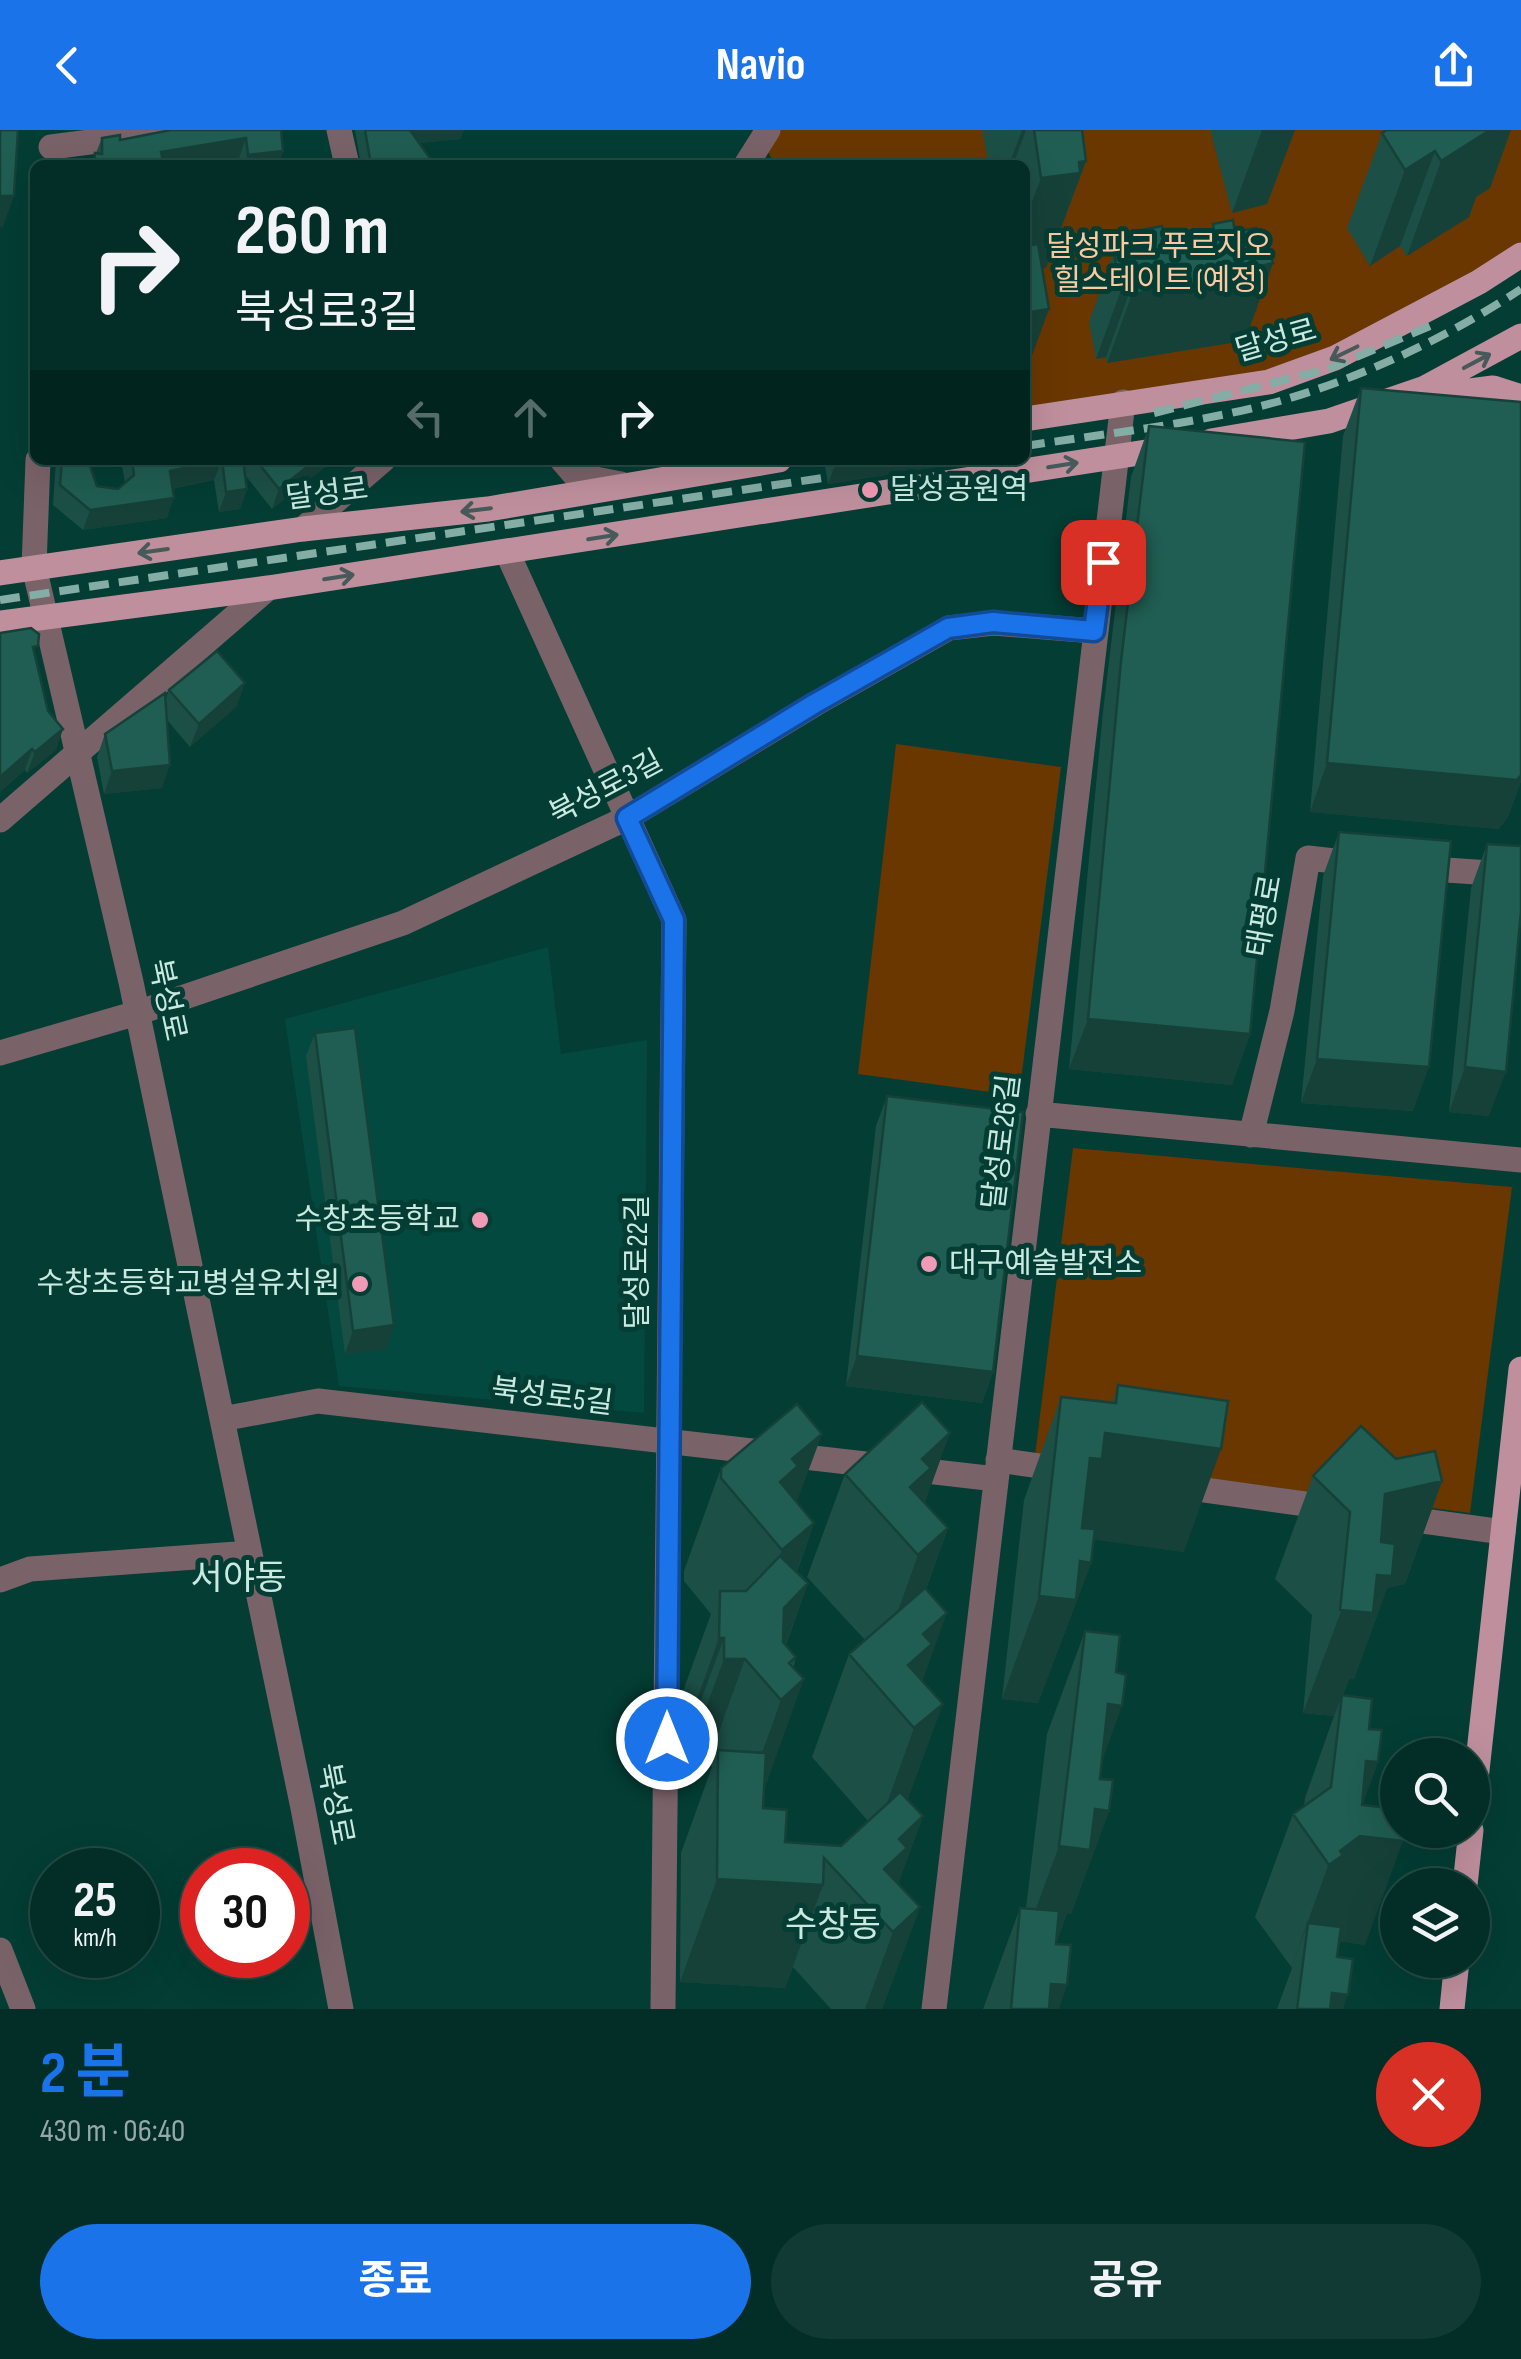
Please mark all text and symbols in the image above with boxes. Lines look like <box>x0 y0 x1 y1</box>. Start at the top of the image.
icon: back <box>40 38 95 93</box>
text: Navio <box>716 38 805 93</box>
icon: share <box>1426 38 1481 93</box>
text: 260 m <box>235 190 389 274</box>
icon: right <box>70 200 200 330</box>
park label: 달성파크 푸르지오 힐스테이트 (예정) <box>1046 229 1272 299</box>
text: 북성로3길 <box>235 286 419 341</box>
street label: 달성로 <box>1231 312 1321 370</box>
one-way arrow <box>1330 344 1359 363</box>
one-way arrow <box>1462 350 1491 370</box>
icon: left <box>398 390 453 445</box>
icon: ahead <box>503 390 558 445</box>
icon: right <box>608 390 663 445</box>
one-way arrow <box>1046 456 1079 474</box>
street label: 달성로 <box>284 471 370 517</box>
place label: 달성공원역 <box>890 472 1028 508</box>
marker: 달성공원역 <box>859 479 881 501</box>
one-way arrow <box>460 501 492 520</box>
pin <box>1061 520 1146 605</box>
one-way arrow <box>587 527 619 545</box>
icon: arrive <box>1076 535 1131 590</box>
one-way arrow <box>138 542 170 560</box>
one-way arrow <box>323 568 355 586</box>
street label: 북성로3길 <box>543 743 669 833</box>
street label: 태평로 <box>1240 872 1290 960</box>
street label: 북성로 <box>141 956 193 1044</box>
street label: 달성로26길 <box>976 1072 1028 1212</box>
street label: 달성로22길 <box>620 1194 656 1330</box>
place label: 수창초등학교 <box>294 1202 460 1238</box>
marker: 수창초등학교 <box>469 1209 491 1231</box>
place label: 대구예술발전소 <box>949 1246 1142 1282</box>
marker: 대구예술발전소 <box>918 1253 940 1275</box>
place label: 수창초등학교병설유치원 <box>36 1266 340 1302</box>
marker: 수창초등학교병설유치원 <box>349 1273 371 1295</box>
street label: 북성로5길 <box>489 1372 615 1422</box>
district label: 서야동 <box>191 1557 287 1600</box>
position arrow <box>615 1687 719 1791</box>
map controls <box>1380 1738 1490 1978</box>
button: search <box>1380 1738 1490 1848</box>
street label: 북성로 <box>309 1760 361 1848</box>
speed limit sign: 30 <box>180 1848 310 1978</box>
button: layers <box>1380 1868 1490 1978</box>
text: 25 <box>73 1871 117 1931</box>
district label: 수창동 <box>785 1904 881 1947</box>
text: km/h <box>73 1923 117 1954</box>
text: 2 분 <box>40 2038 131 2110</box>
button: close <box>1376 2042 1481 2147</box>
text: 430 m · 06:40 <box>40 2112 185 2151</box>
button: 종료 <box>40 2224 751 2339</box>
button: 공유 <box>771 2224 1481 2339</box>

